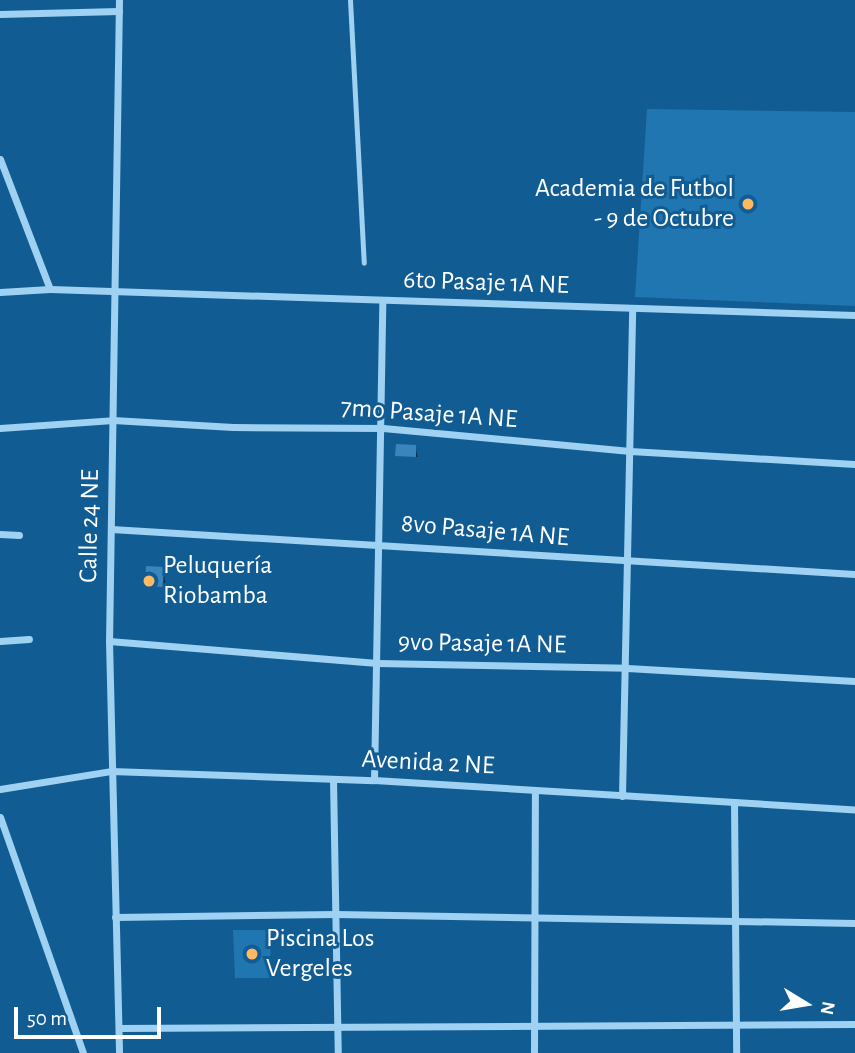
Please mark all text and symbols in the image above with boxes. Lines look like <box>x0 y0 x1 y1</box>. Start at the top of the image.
place label: Academia de Futbol - 9 de Octubre <box>535 173 734 234</box>
marker: Academia de Futbol - 9 de Octubre <box>740 196 756 212</box>
street label: 6to Pasaje 1A NE <box>403 265 569 301</box>
street label: 7mo Pasaje 1A NE <box>340 392 518 436</box>
street label: Calle 24 NE <box>73 469 107 583</box>
street label: 8vo Pasaje 1A NE <box>400 508 570 554</box>
place label: Peluquería Riobamba <box>163 550 272 612</box>
marker: Peluquería Riobamba <box>141 573 157 589</box>
street label: 9vo Pasaje 1A NE <box>398 627 566 661</box>
street label: Avenida 2 NE <box>361 744 495 782</box>
place label: Piscina Los Vergeles <box>266 923 374 984</box>
marker: Piscina Los Vergeles <box>244 946 260 962</box>
north arrow <box>771 969 841 1039</box>
scale bar <box>18 993 164 1038</box>
text: N <box>817 1000 838 1016</box>
text: 50 m <box>27 1008 67 1029</box>

